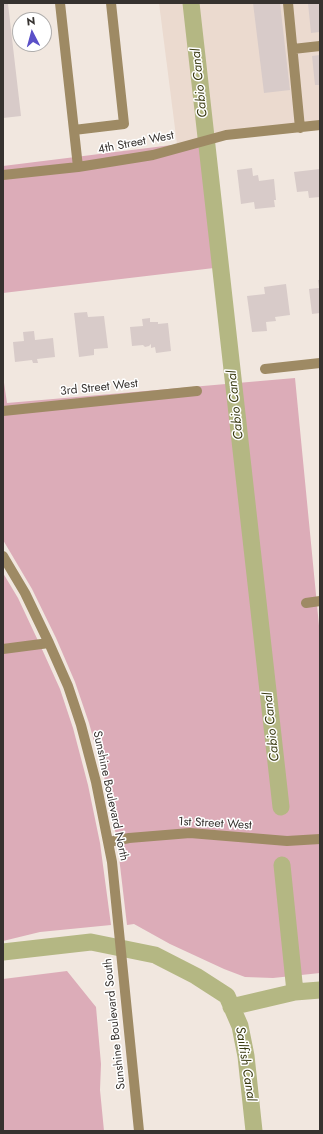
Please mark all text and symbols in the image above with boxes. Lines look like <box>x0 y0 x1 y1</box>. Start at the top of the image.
north arrow <box>12 12 52 52</box>
text: N <box>26 13 36 29</box>
water label: Cabio Canal <box>189 48 211 118</box>
street label: 4th Street West <box>97 129 175 157</box>
water label: Cabio Canal <box>225 370 247 440</box>
street label: 3rd Street West <box>59 377 139 399</box>
water label: Cabio Canal <box>261 692 283 762</box>
street label: Sunshine Boulevard North <box>89 730 131 862</box>
street label: 1st Street West <box>178 815 252 833</box>
street label: Sunshine Boulevard South <box>101 958 129 1090</box>
water label: Sailfish Canal <box>231 1026 259 1102</box>

